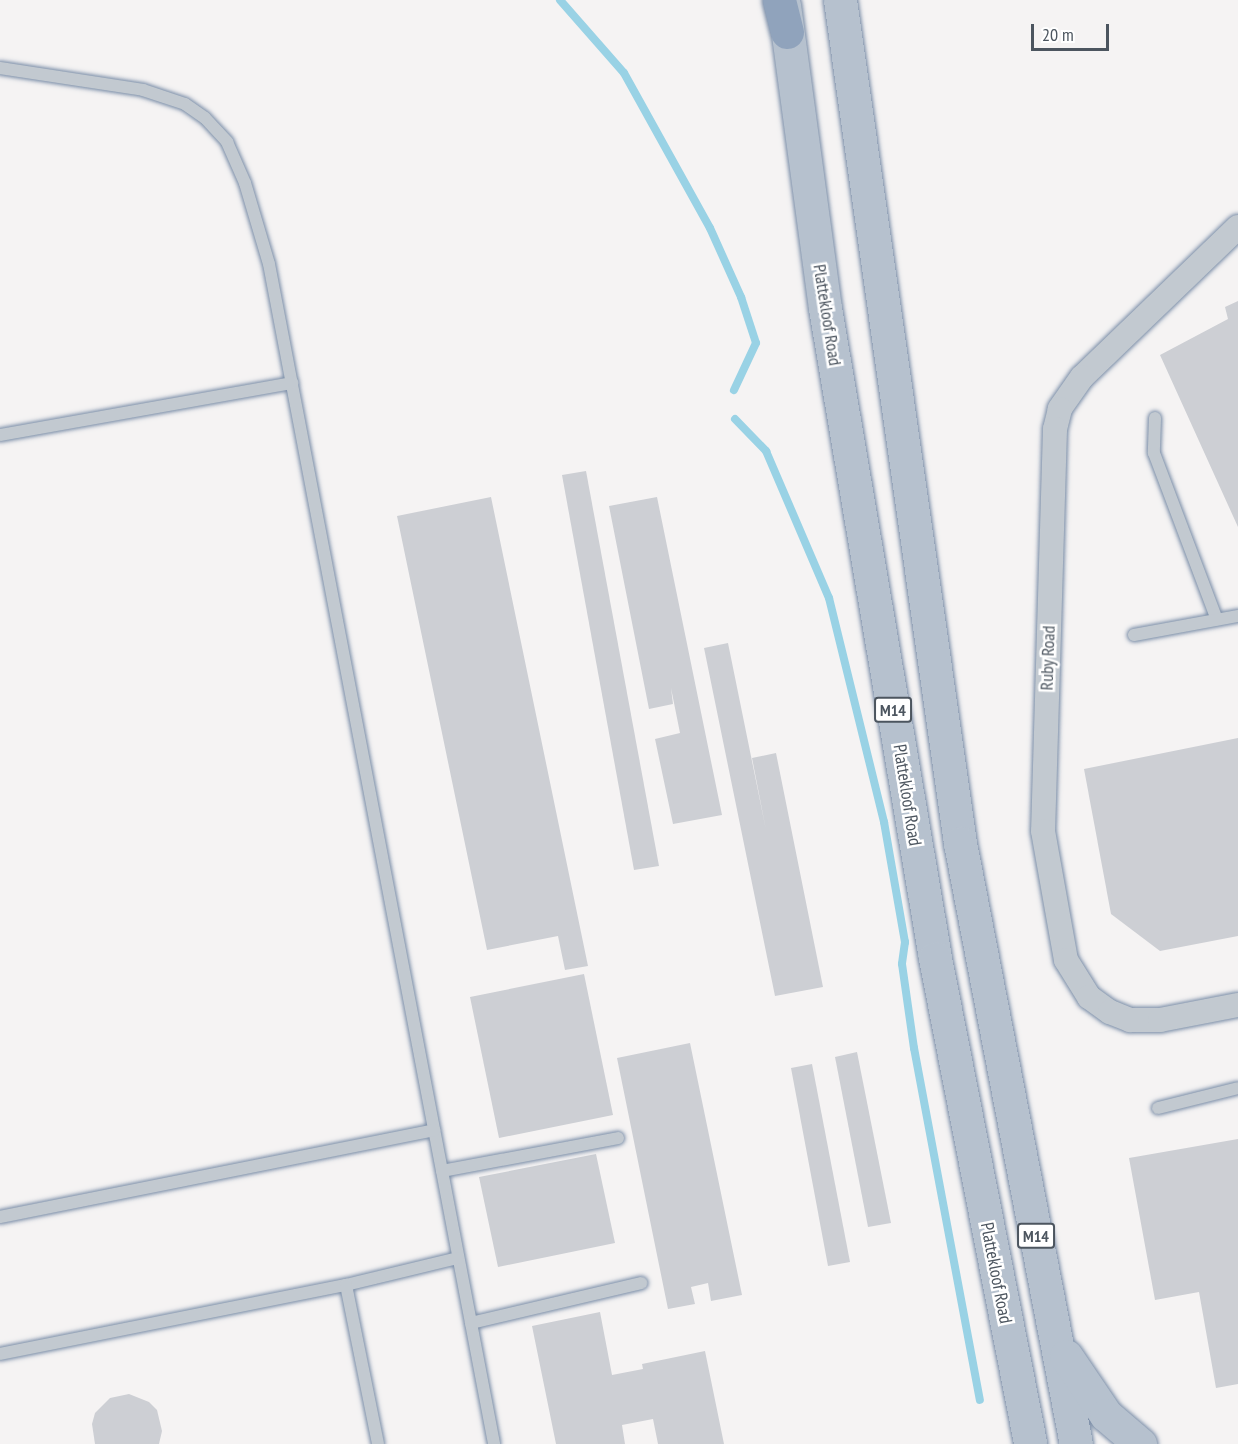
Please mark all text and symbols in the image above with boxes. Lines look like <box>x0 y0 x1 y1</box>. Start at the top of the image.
scale bar <box>1034 12 1112 50</box>
text: 20 m <box>1042 23 1074 46</box>
street label: Plattekloof Road <box>808 263 846 367</box>
street label: Ruby Road <box>1036 625 1060 691</box>
road number: M14 <box>874 697 912 723</box>
street label: Plattekloof Road <box>888 743 926 847</box>
street label: Plattekloof Road <box>976 1221 1016 1325</box>
road number: M14 <box>1016 1223 1056 1249</box>

